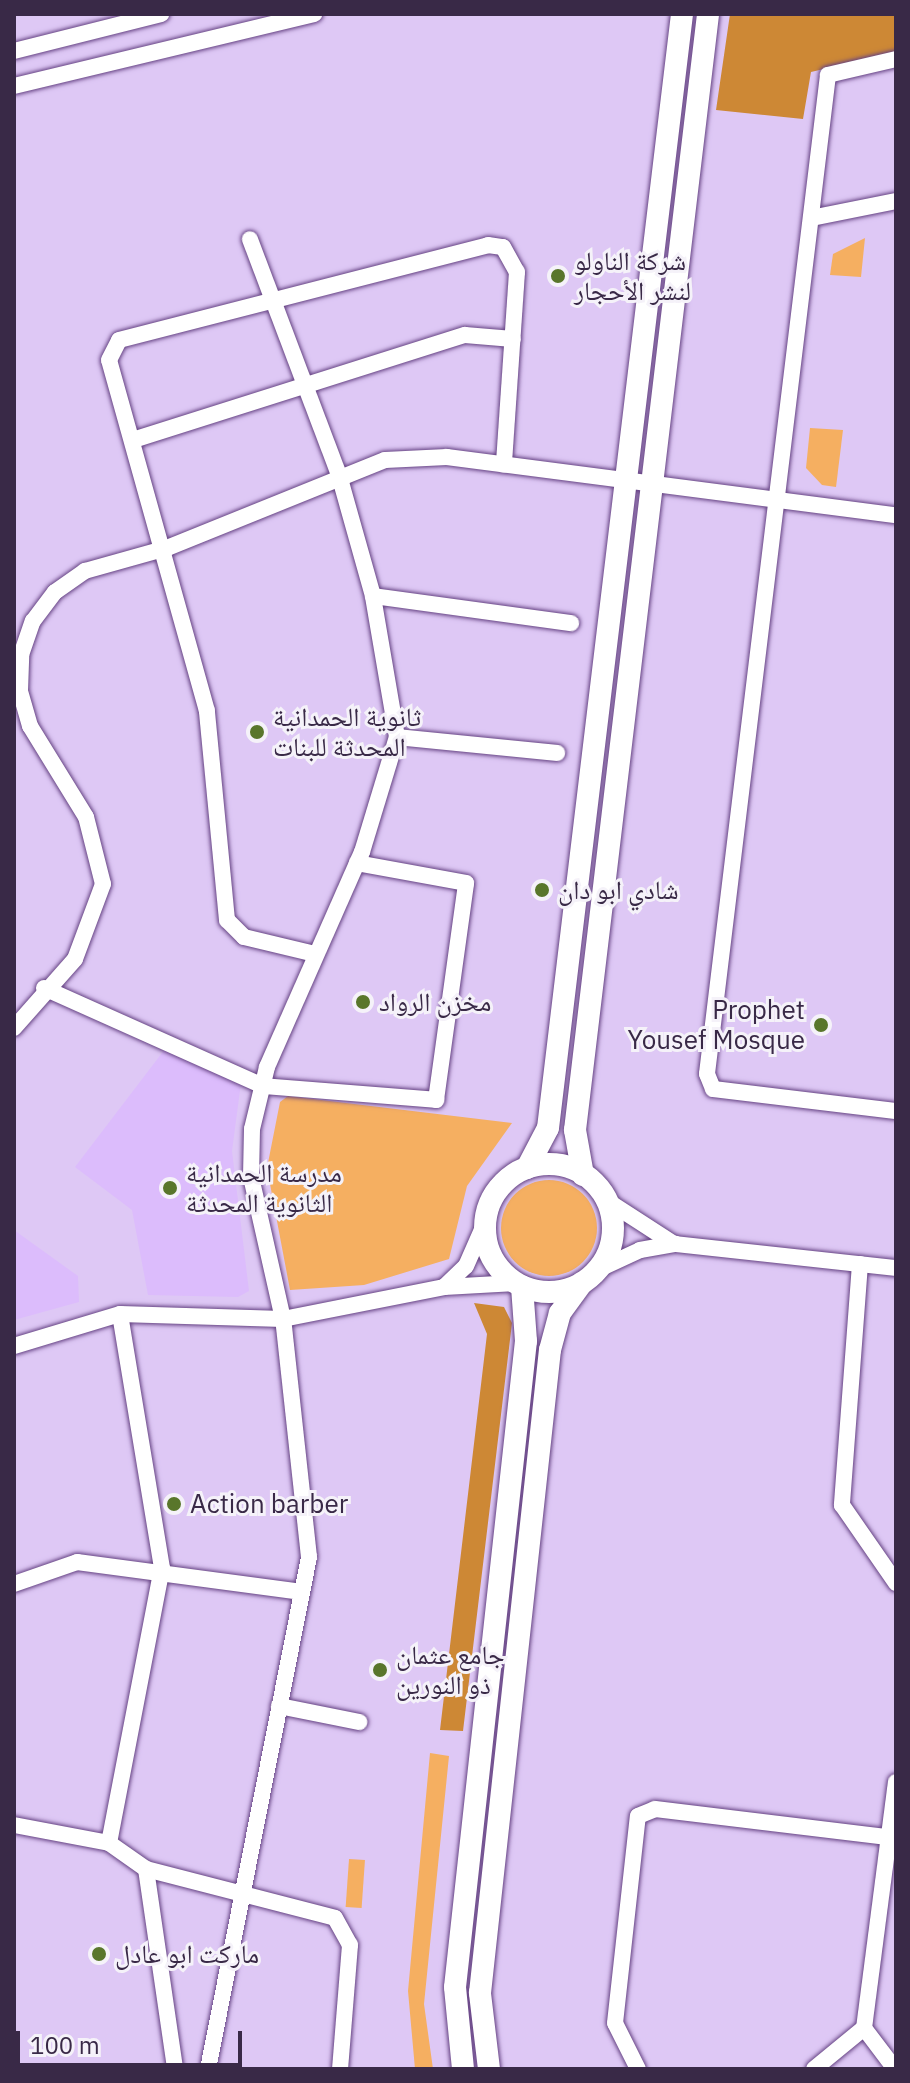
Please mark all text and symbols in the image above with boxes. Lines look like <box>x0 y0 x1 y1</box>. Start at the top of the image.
place label: شركة الناولو لنشر الأحجار <box>574 245 691 306</box>
marker: شركة الناولو لنشر الأحجار <box>549 267 567 285</box>
place label: ثانوية الحمدانية المحدثة للبنات <box>273 701 421 762</box>
marker: ثانوية الحمدانية المحدثة للبنات <box>248 723 266 741</box>
place label: شادي ابو دان <box>558 874 678 906</box>
marker: شادي ابو دان <box>533 881 551 899</box>
place label: مخزن الرواد <box>379 986 491 1018</box>
marker: مخزن الرواد <box>354 993 372 1011</box>
place label: Prophet Yousef Mosque <box>628 994 805 1056</box>
marker: Prophet Yousef Mosque <box>812 1016 830 1034</box>
place label: مدرسة الحمدانية الثانوية المحدثة <box>186 1157 342 1218</box>
marker: مدرسة الحمدانية الثانوية المحدثة <box>161 1179 179 1197</box>
place label: Action barber <box>190 1488 348 1520</box>
marker: Action barber <box>165 1495 183 1513</box>
place label: جامع عثمان ذو النورين <box>396 1639 505 1700</box>
marker: جامع عثمان ذو النورين <box>371 1661 389 1679</box>
place label: ماركت ابو عادل <box>115 1938 259 1970</box>
marker: ماركت ابو عادل <box>90 1945 108 1963</box>
scale bar <box>20 2015 246 2065</box>
text: 100 m <box>30 2029 100 2061</box>

